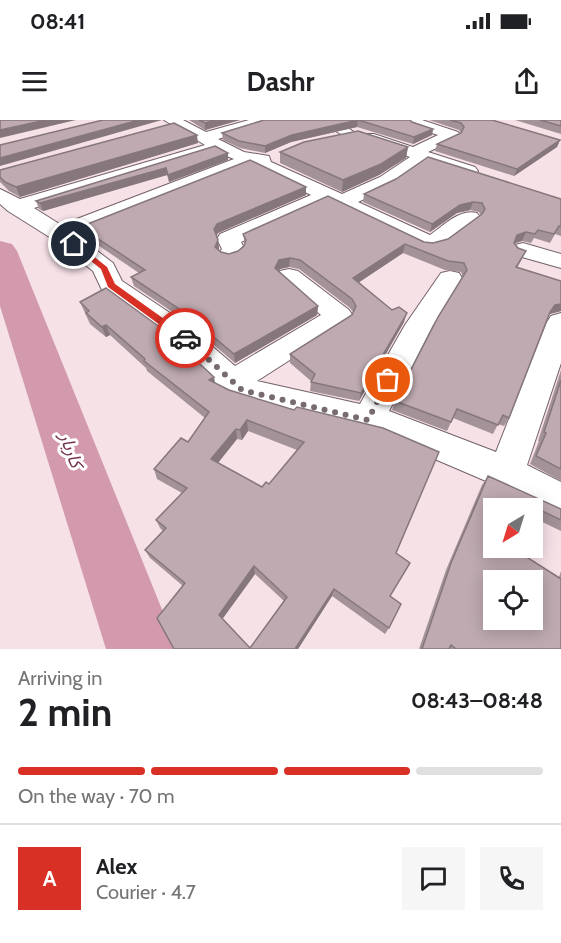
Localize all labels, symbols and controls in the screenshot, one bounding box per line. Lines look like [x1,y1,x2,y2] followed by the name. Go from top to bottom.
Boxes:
[30,8,85,35] text: 08:41
[18,65,51,98] icon: menu
[247,65,314,98] text: Dashr
[510,65,543,98] icon: share
[48,218,99,269] pin
[57,227,90,260] icon: home
[155,308,215,368] courier
[169,322,202,355] icon: car
[362,354,413,405] pin
[371,363,404,396] icon: bag
[54,428,89,474] water label: کاربار
[483,498,543,558] north arrow
[483,498,543,630] map controls
[483,570,543,630] button: locate
[18,666,102,690] text: Arriving in
[411,687,543,714] text: 08:43–08:48
[18,688,112,736] text: 2 min
[18,784,175,808] text: On the way · 70 m
[402,847,465,910] button: chat
[480,847,543,910] button: phone
[96,853,137,880] text: Alex
[43,865,56,892] text: A
[96,880,196,904] text: Courier · 4.7

